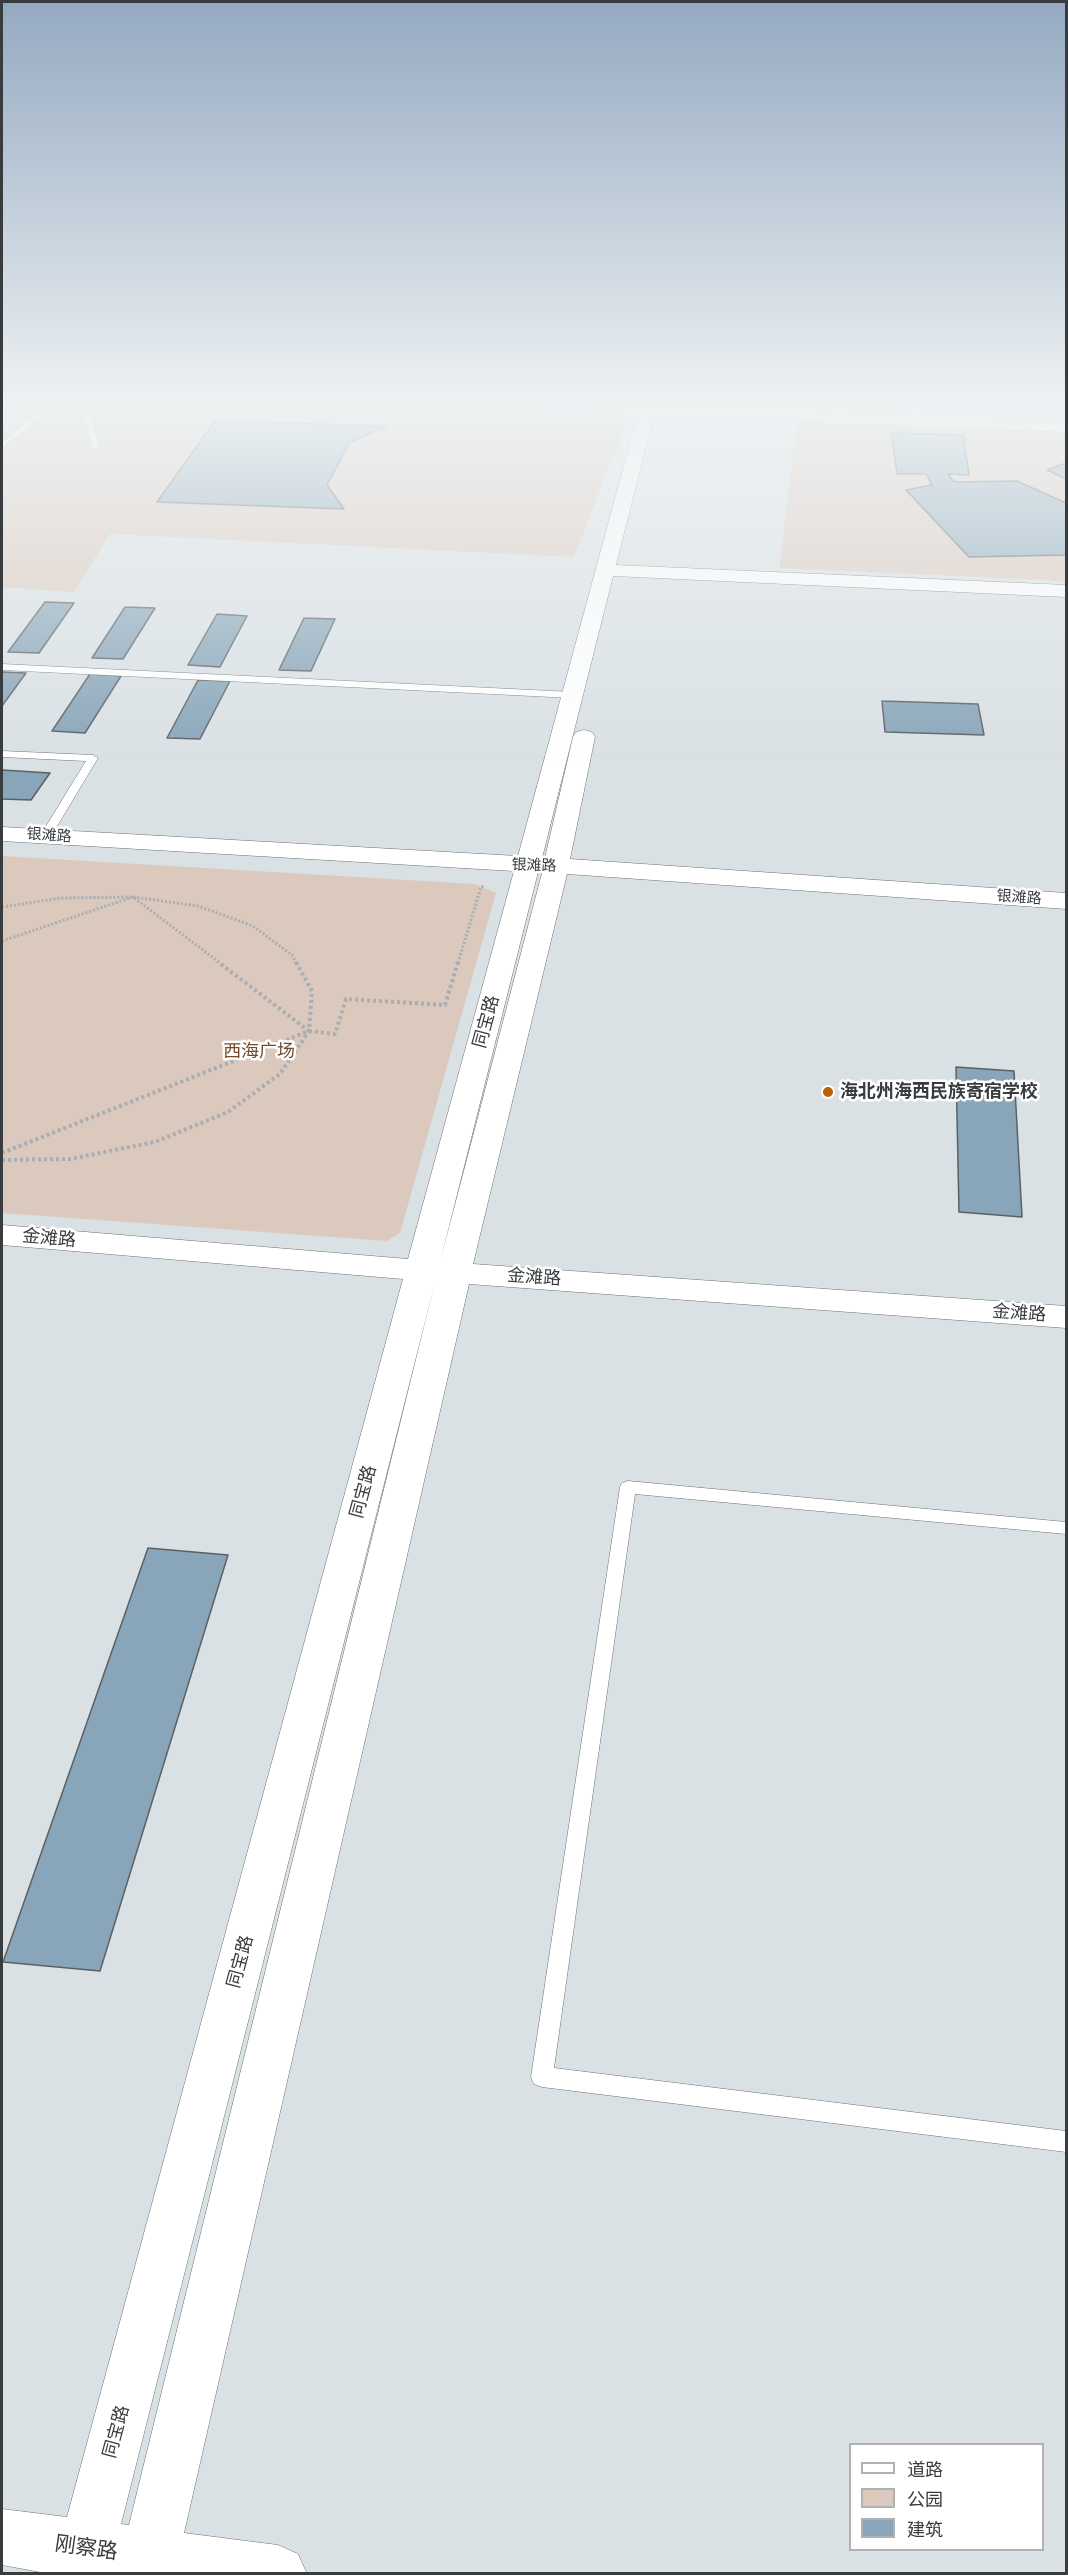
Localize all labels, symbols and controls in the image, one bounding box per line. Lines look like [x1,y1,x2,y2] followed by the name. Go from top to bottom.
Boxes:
[26,825,72,847] street label: 银滩路
[511,856,557,876] street label: 银滩路
[996,887,1042,909] street label: 银滩路
[470,993,504,1051] street label: 同宝路
[223,1041,295,1063] park label: 西海广场
[840,1081,1038,1103] place label: 海北州海西民族寄宿学校
[821,1085,835,1099] marker: 海北州海西民族寄宿学校
[21,1226,77,1252] street label: 金滩路
[506,1265,562,1291] street label: 金滩路
[991,1301,1047,1327] street label: 金滩路
[347,1463,381,1521] street label: 同宝路
[224,1933,258,1991] street label: 同宝路
[100,2403,134,2461] street label: 同宝路
[849,2443,1044,2551] legend
[907,2459,943,2481] text: 道路
[907,2489,943,2511] text: 公园
[907,2519,943,2541] text: 建筑
[53,2532,119,2566] street label: 刚察路

